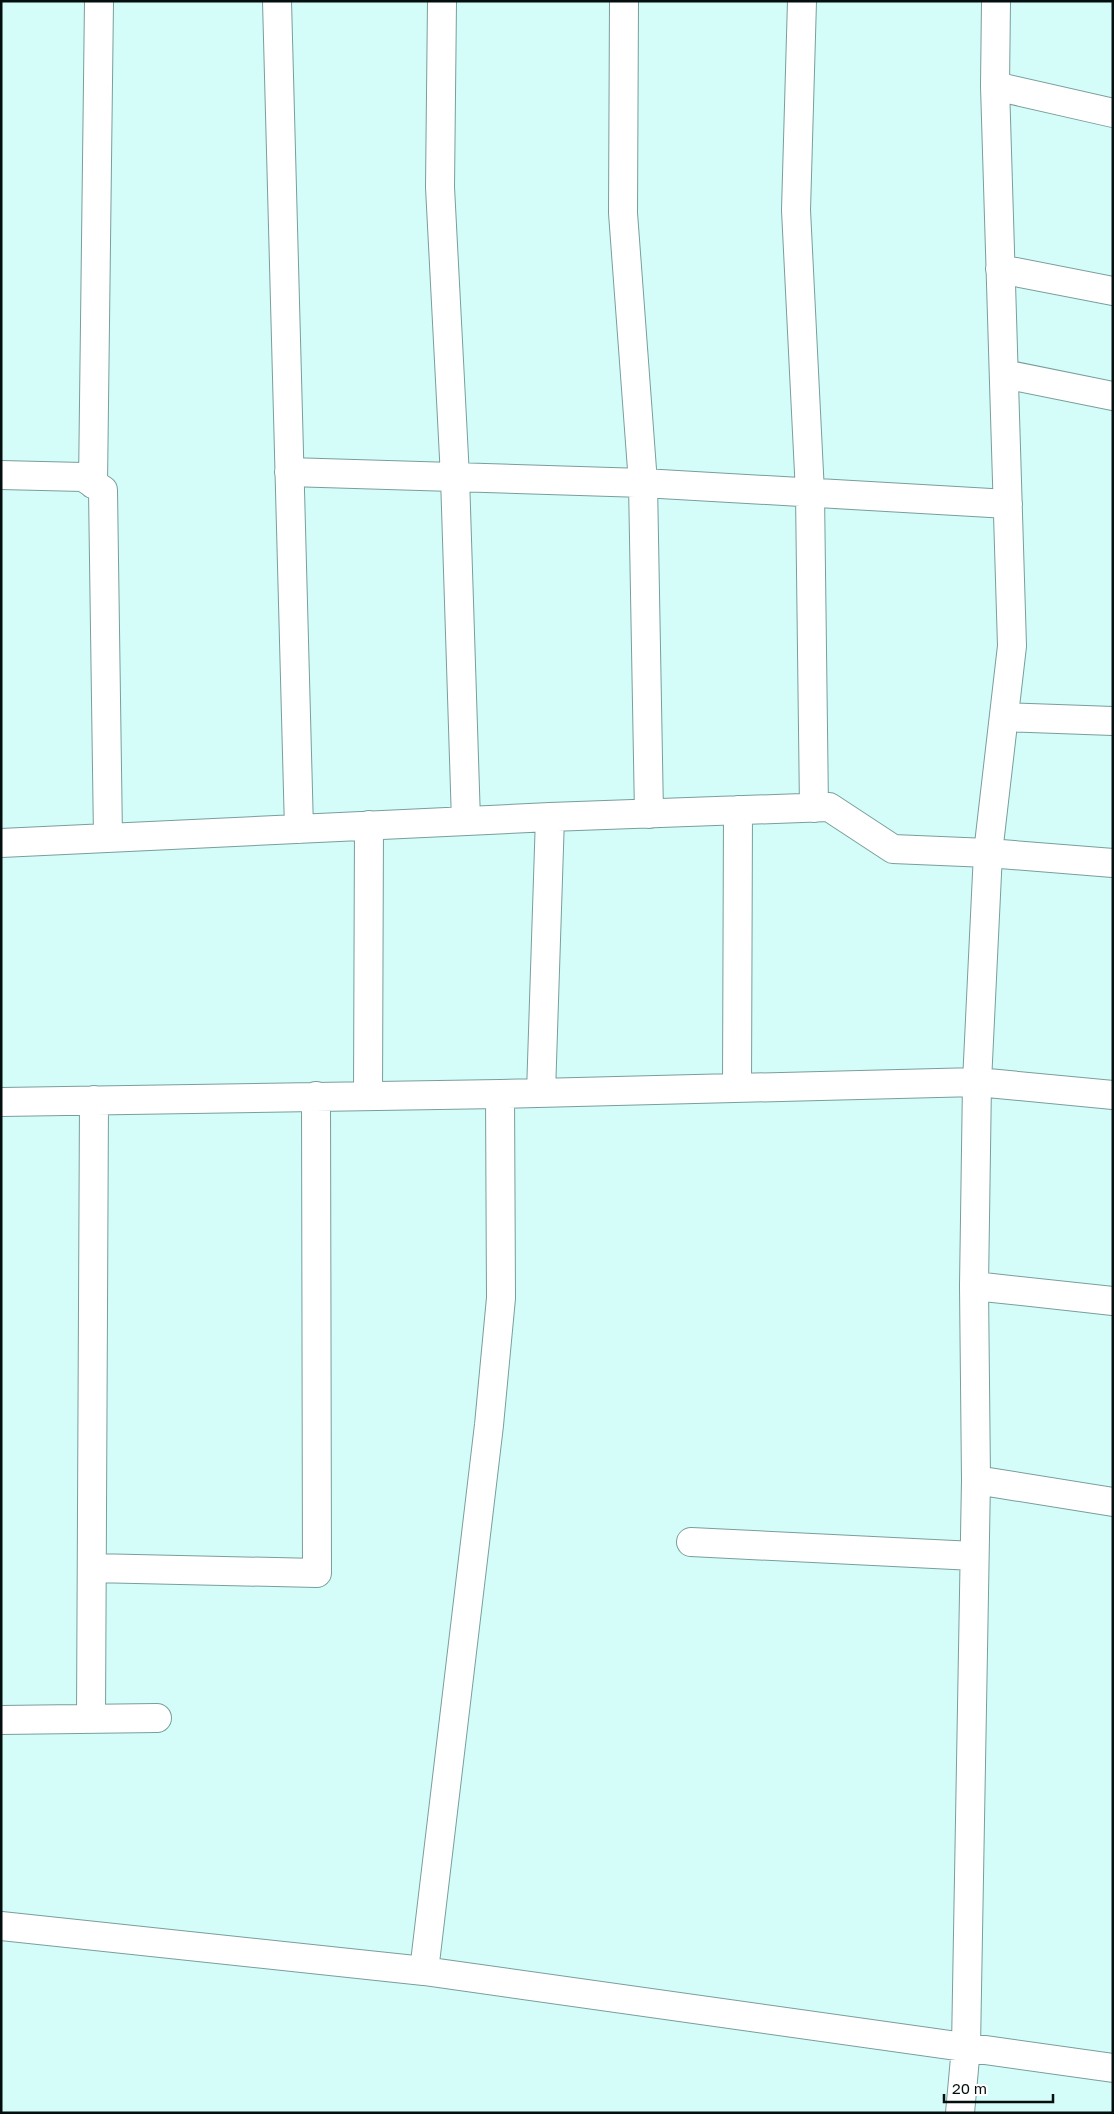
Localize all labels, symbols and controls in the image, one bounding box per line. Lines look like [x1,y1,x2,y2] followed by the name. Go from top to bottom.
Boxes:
[944,2072,1053,2104] scale bar
[952,2079,987,2097] text: 20 m

